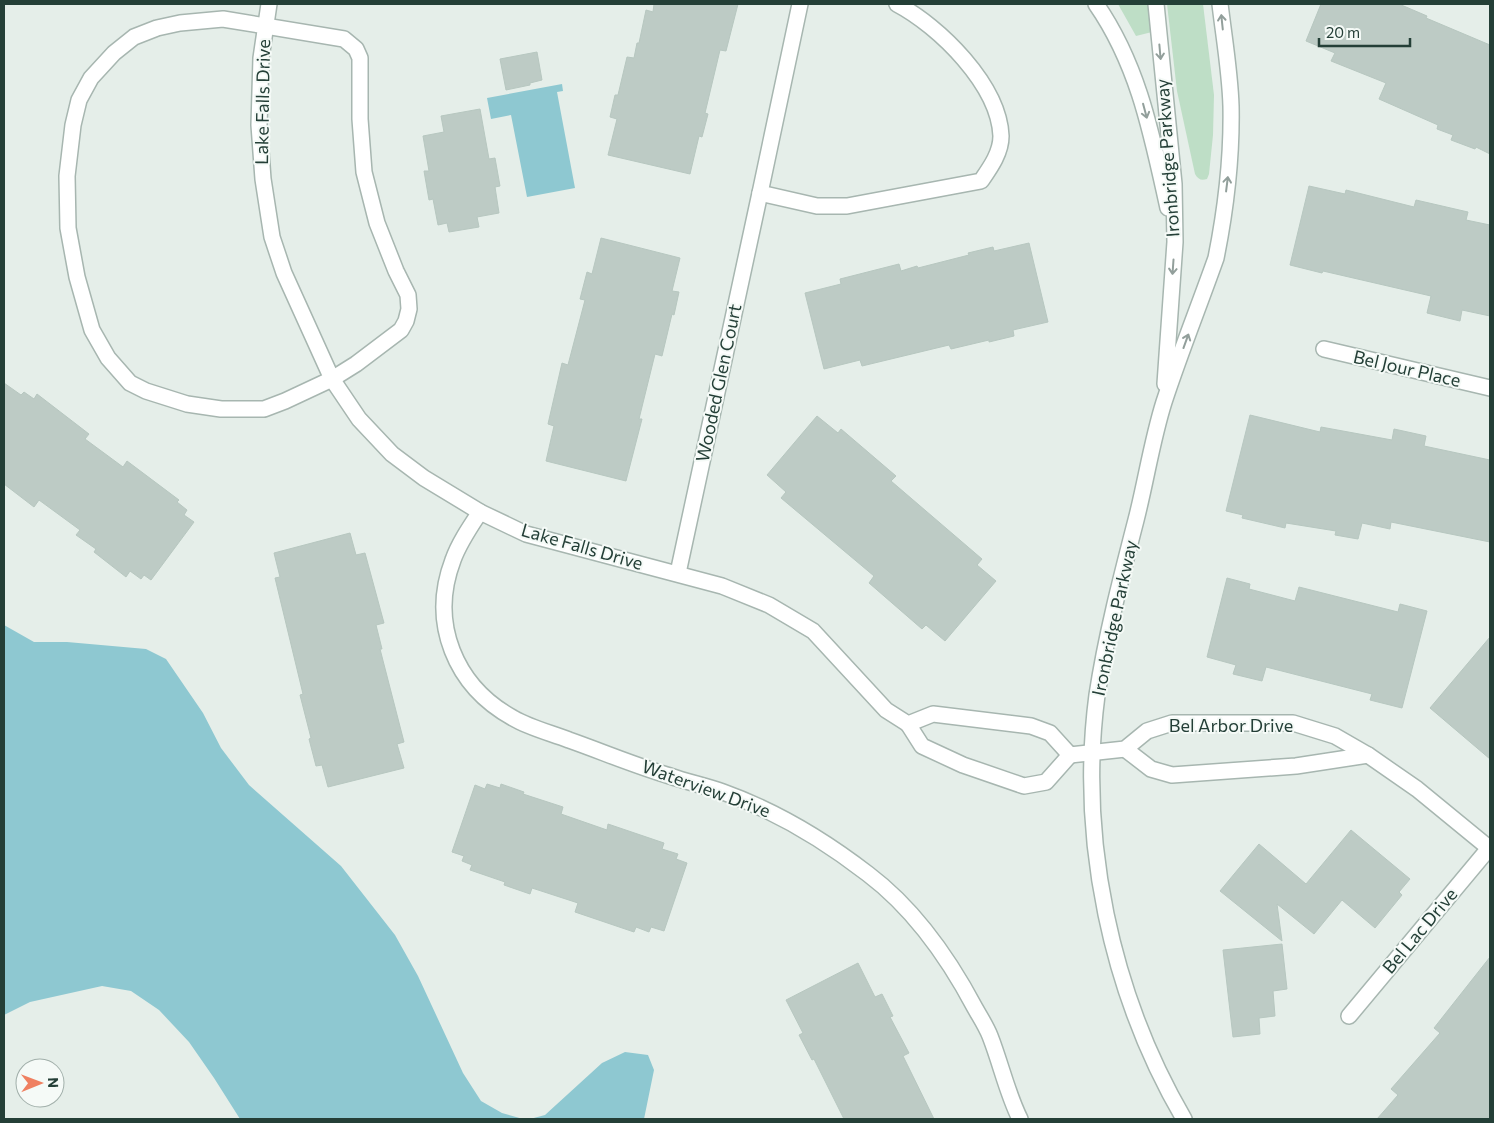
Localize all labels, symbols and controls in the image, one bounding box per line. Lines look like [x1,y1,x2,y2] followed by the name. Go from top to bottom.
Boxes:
[1217,15,1227,31] one-way arrow
[1319,15,1410,47] scale bar
[1326,23,1360,41] text: 20 m
[250,39,274,165] street label: Lake Falls Drive
[1156,44,1165,60] one-way arrow
[1150,78,1184,238] street label: Ironbridge Parkway
[1141,103,1151,119] one-way arrow
[1222,177,1232,193] one-way arrow
[1169,258,1178,274] one-way arrow
[691,302,746,464] street label: Wooded Glen Court
[1182,333,1191,349] one-way arrow
[1351,345,1463,391] street label: Bel Jour Place
[519,518,646,574] street label: Lake Falls Drive
[1087,538,1141,698] street label: Ironbridge Parkway
[1169,714,1293,736] street label: Bel Arbor Drive
[639,755,774,822] street label: Waterview Drive
[1377,883,1461,978] street label: Bel Lac Drive
[15,1058,65,1108] north arrow
[45,1077,62,1088] text: N

